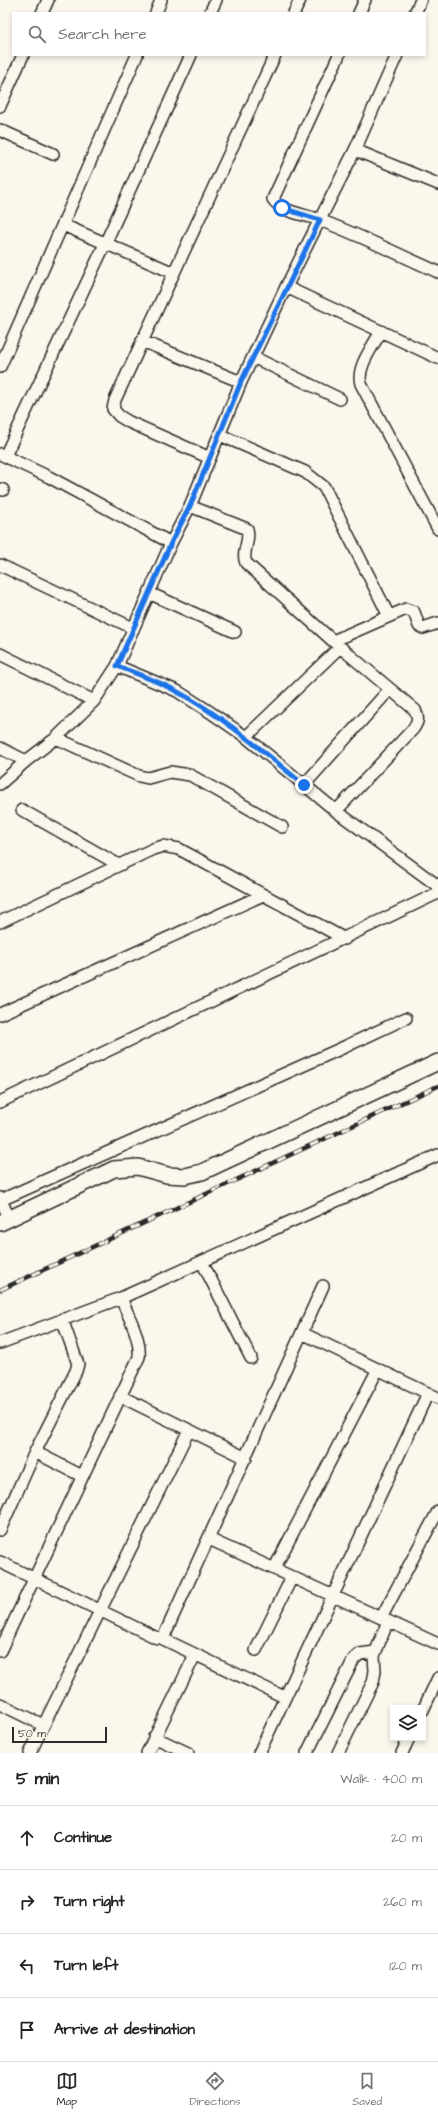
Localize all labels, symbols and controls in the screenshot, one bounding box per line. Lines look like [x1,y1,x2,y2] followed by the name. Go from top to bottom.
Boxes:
[12,12,426,56] search box
[26,23,48,45] icon: search
[58,24,147,45] text: Search here
[273,199,291,217] route start
[295,776,313,794] route end
[390,1705,426,1741] map controls
[390,1705,426,1741] button: layers
[12,1725,107,1744] scale bar
[18,1726,46,1741] text: 50 m
[16,1767,59,1791] text: 5 min
[340,1770,422,1788] text: Walk · 400 m
[16,1827,38,1849] icon: ahead
[54,1827,112,1848] text: Continue
[391,1829,422,1847] text: 20 m
[16,1891,38,1913] icon: right
[54,1891,125,1912] text: Turn right
[383,1893,422,1911] text: 260 m
[16,1955,38,1977] icon: left
[54,1955,118,1976] text: Turn left
[389,1957,422,1975] text: 120 m
[16,2019,38,2041] icon: arrive
[54,2019,195,2040] text: Arrive at destination
[56,2070,78,2109] tab: Map
[189,2070,241,2109] tab: Directions
[352,2070,382,2109] tab: Saved

